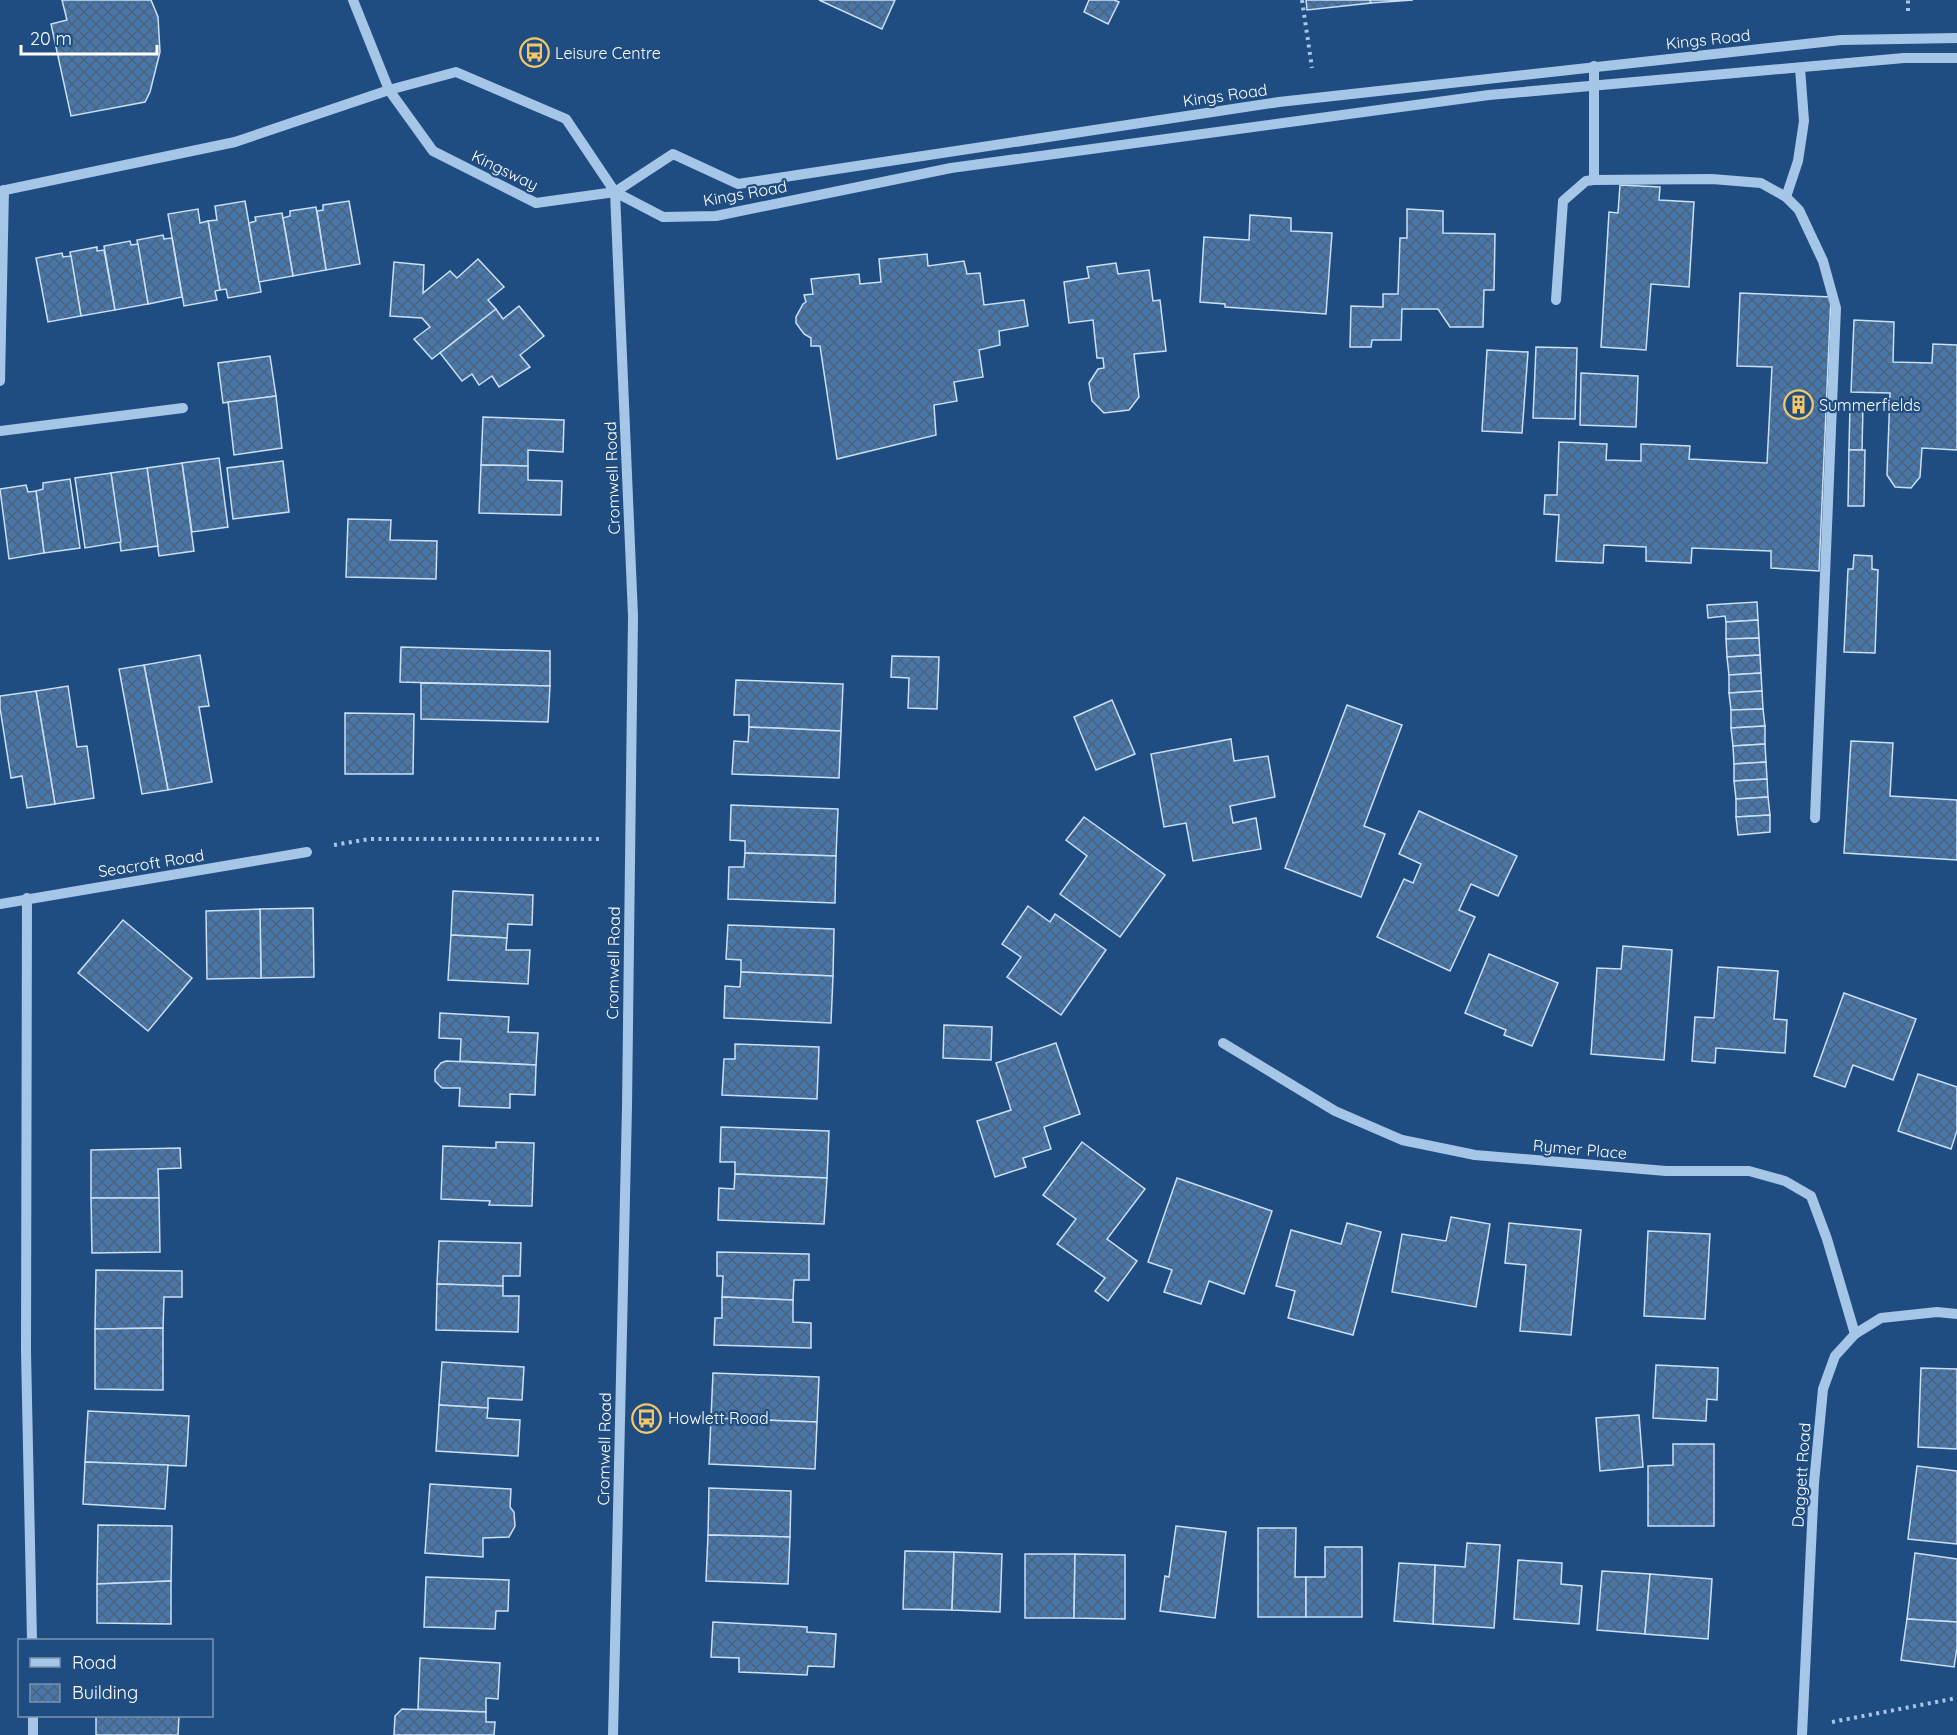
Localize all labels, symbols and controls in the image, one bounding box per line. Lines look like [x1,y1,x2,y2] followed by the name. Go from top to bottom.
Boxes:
[21,18,158,56] scale bar
[1665,25,1751,53] street label: Kings Road
[30,27,72,50] text: 20 m
[518,37,550,69] bus stop icon: Leisure Centre
[555,43,661,63] place label: Leisure Centre
[1182,79,1268,111] street label: Kings Road
[468,145,542,195] street label: Kingsway
[701,176,789,210] street label: Kings Road
[1782,389,1814,421] building icon: Summerfields
[1819,395,1920,415] place label: Summerfields
[600,421,624,535] street label: Cromwell Road
[97,845,205,881] street label: Seacroft Road
[602,906,624,1020] street label: Cromwell Road
[1532,1135,1628,1163] street label: Rymer Place
[593,1392,615,1506] street label: Cromwell Road
[631,1402,663,1434] bus stop icon: Howlett Road
[668,1408,769,1428] place label: Howlett Road
[1787,1422,1815,1528] street label: Daggett Road
[18,1639,213,1717] legend
[72,1651,117,1674] text: Road
[72,1681,138,1704] text: Building

